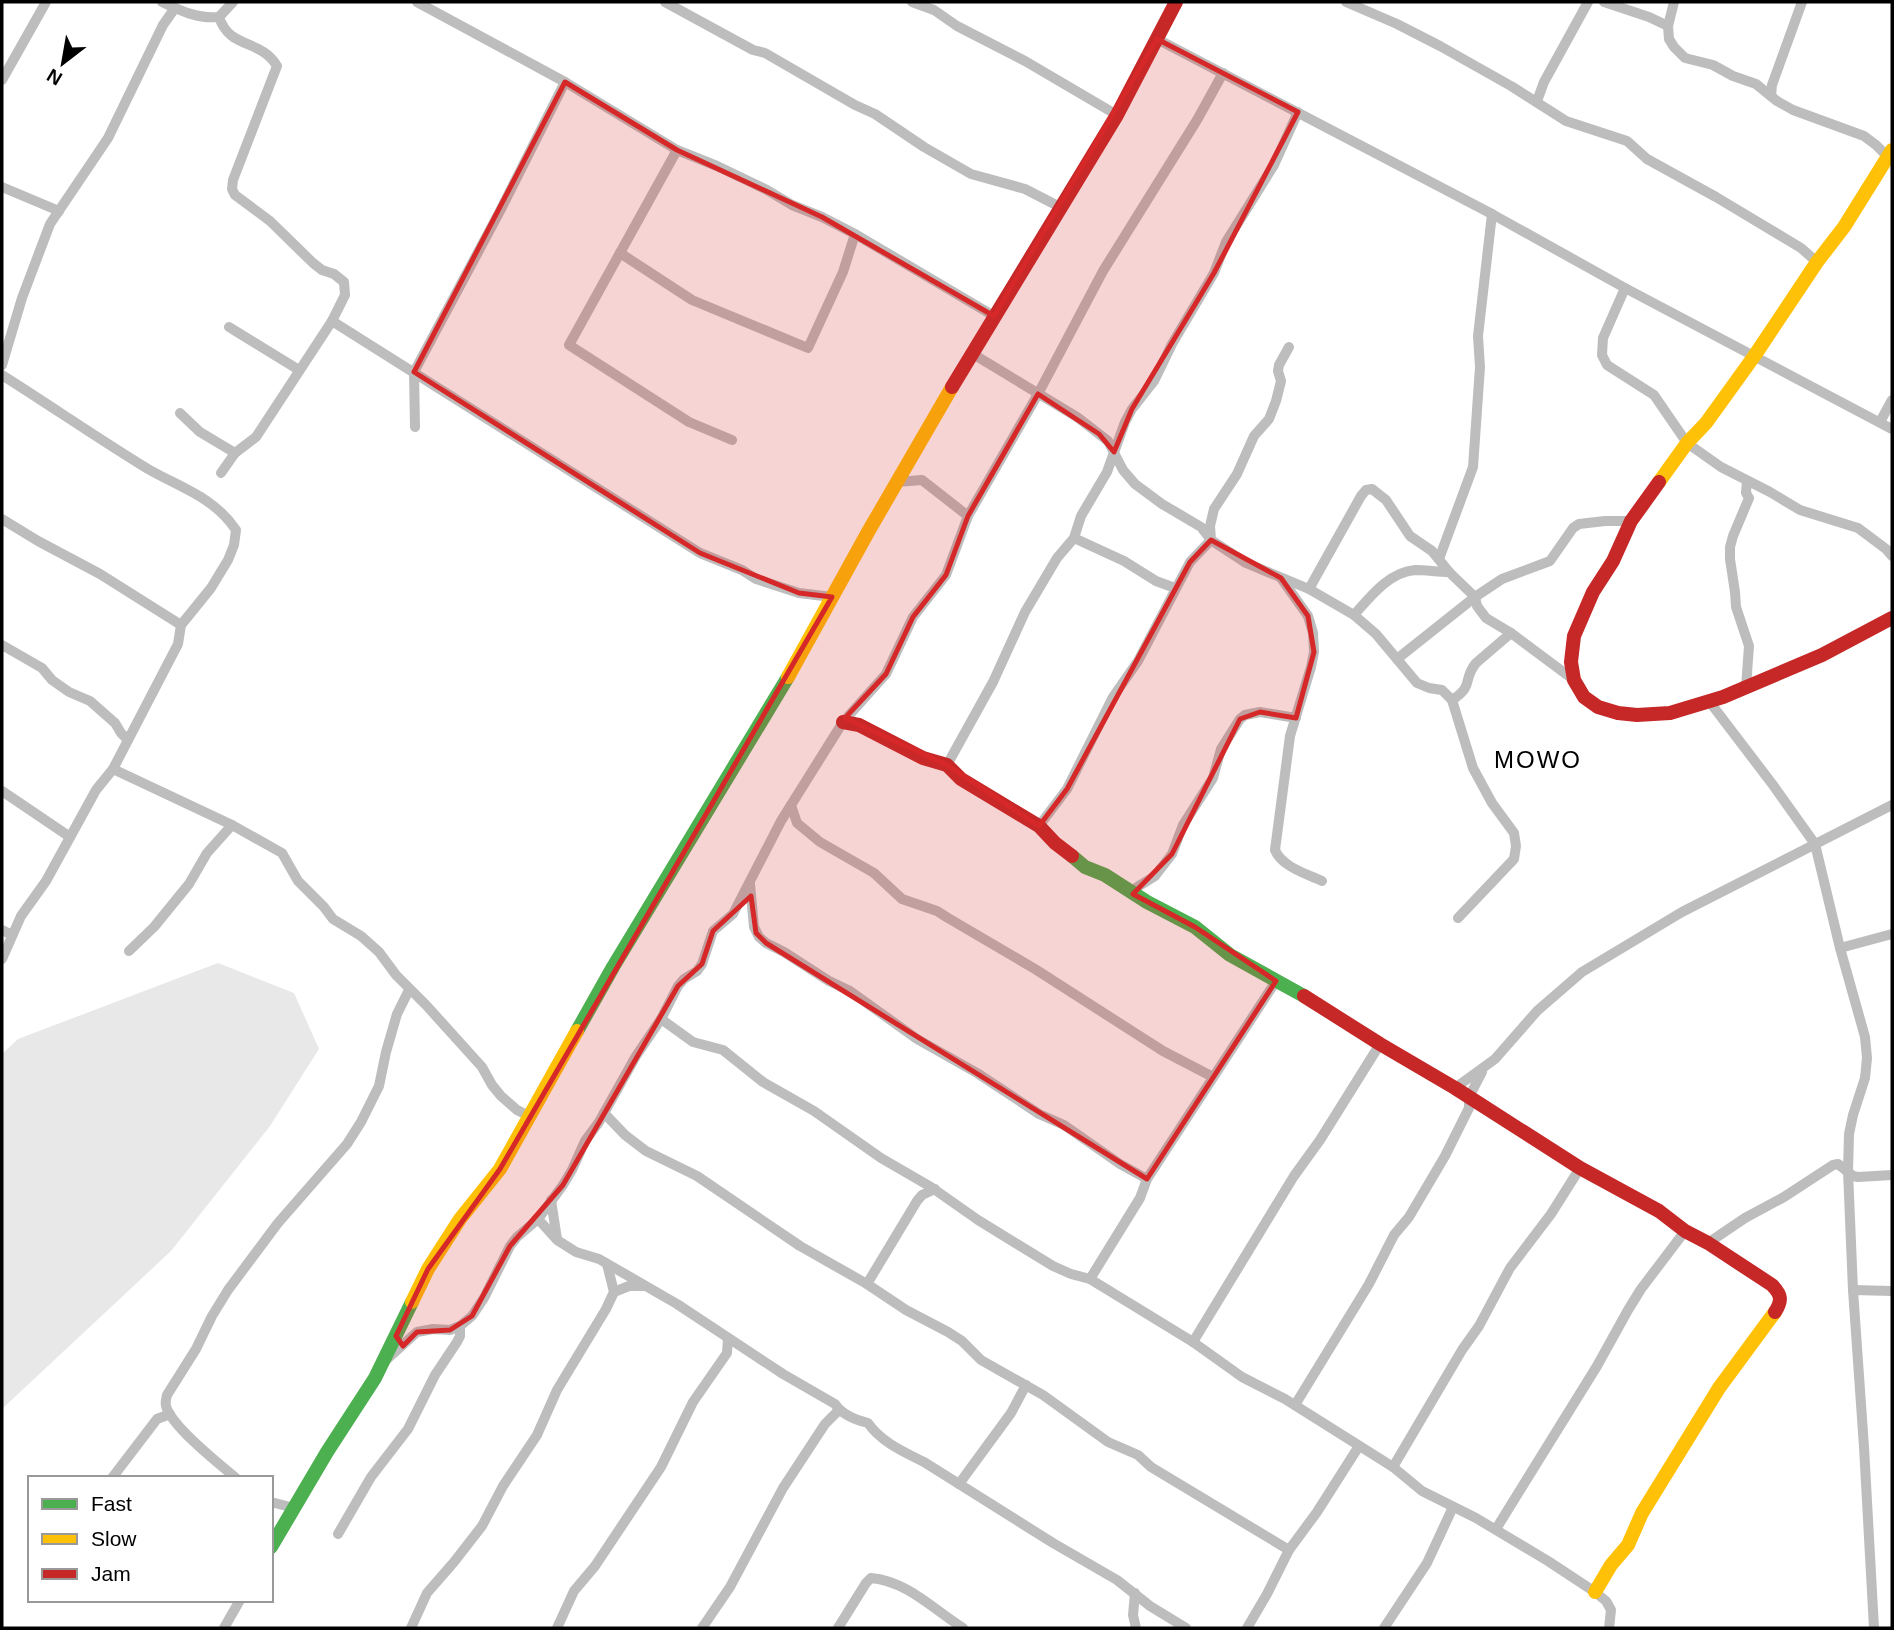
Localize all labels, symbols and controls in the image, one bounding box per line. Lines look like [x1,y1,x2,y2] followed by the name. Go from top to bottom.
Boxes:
[28,28,98,98] north arrow
[43,65,66,90] text: N
[1494,746,1582,773] district label: MOWO
[28,1476,273,1602] legend
[91,1492,132,1515] text: Fast
[91,1527,137,1550] text: Slow
[91,1562,131,1585] text: Jam

